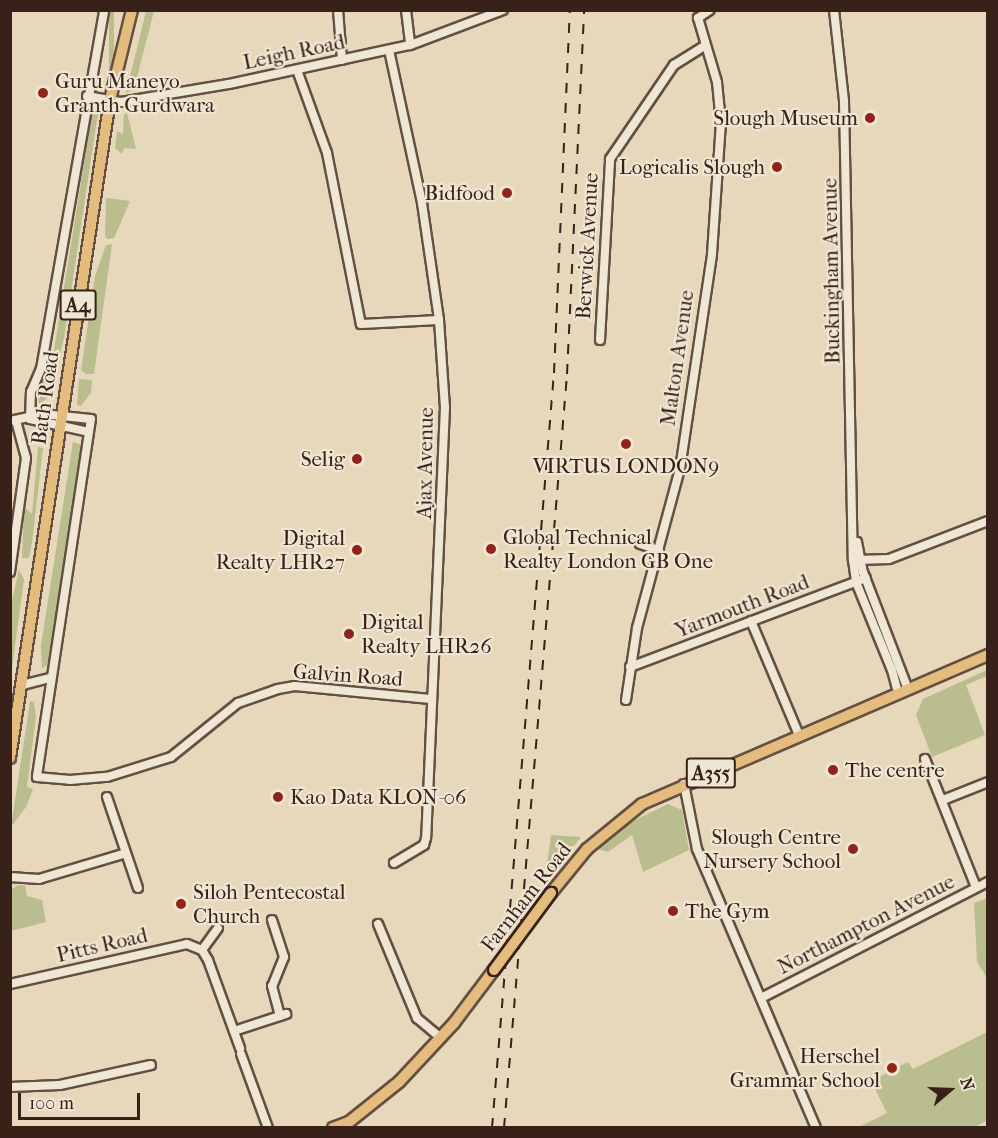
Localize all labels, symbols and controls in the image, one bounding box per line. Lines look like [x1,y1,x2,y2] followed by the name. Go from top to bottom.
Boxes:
[241,29,347,75] street label: Leigh Road
[55,68,215,118] place label: Guru Maneyo Granth Gurdwara
[36,86,50,100] marker: Guru Maneyo Granth Gurdwara
[713,105,858,131] place label: Slough Museum
[863,111,877,125] marker: Slough Museum
[619,154,765,180] place label: Logicalis Slough
[770,160,784,174] marker: Logicalis Slough
[571,172,603,320] street label: Berwick Avenue
[817,178,845,364] street label: Buckingham Avenue
[425,180,495,206] place label: Bidfood
[500,186,514,200] marker: Bidfood
[58,288,98,322] road number: A4
[655,288,699,428] street label: Malton Avenue
[26,350,64,446] street label: Bath Road
[411,407,439,519] street label: Ajax Avenue
[619,437,633,451] marker: VIRTUS LONDON9
[301,446,345,472] place label: Selig
[350,452,364,466] marker: Selig
[533,453,719,479] place label: VIRTUS LONDON9
[503,524,713,574] place label: Global Technical Realty London GB One
[216,525,345,575] place label: Digital Realty LHR27
[484,542,498,556] marker: Global Technical Realty London GB One
[350,543,364,557] marker: Digital Realty LHR27
[671,569,813,643] street label: Yarmouth Road
[361,609,492,659] place label: Digital Realty LHR26
[342,627,356,641] marker: Digital Realty LHR26
[292,659,404,691] street label: Galvin Road
[686,756,736,790] road number: A355
[845,757,945,783] place label: The centre
[826,763,840,777] marker: The centre
[290,784,466,810] place label: Kao Data KLON-06
[271,790,285,804] marker: Kao Data KLON-06
[703,824,841,874] place label: Slough Centre Nursery School
[475,837,577,957] street label: Farnham Road
[846,842,860,856] marker: Slough Centre Nursery School
[773,868,959,980] street label: Northampton Avenue
[193,879,346,929] place label: Siloh Pentecostal Church
[174,897,188,911] marker: Siloh Pentecostal Church
[685,898,769,924] place label: The Gym
[666,904,680,918] marker: The Gym
[54,922,150,968] street label: Pitts Road
[730,1043,880,1093] place label: Herschel Grammar School
[920,1060,980,1120] north arrow
[885,1061,899,1075] marker: Herschel Grammar School
[957,1075,978,1093] text: N
[21,1081,142,1119] scale bar
[29,1093,74,1114] text: 100 m

